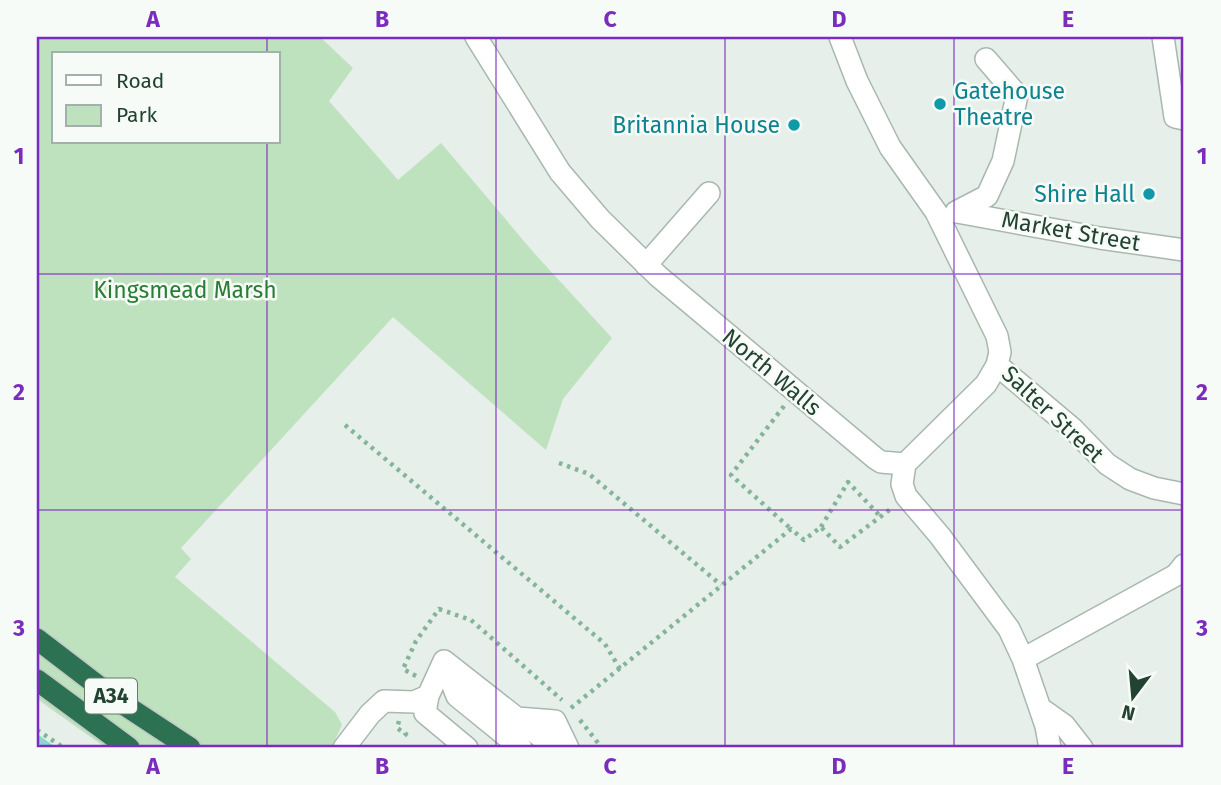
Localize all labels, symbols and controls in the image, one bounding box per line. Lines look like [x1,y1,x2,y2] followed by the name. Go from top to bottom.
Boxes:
[145,5,160,33] text: A
[375,5,389,33] text: B
[603,5,617,33] text: C
[832,5,847,33] text: D
[1062,5,1074,33] text: E
[52,52,280,144] legend
[116,68,164,94] text: Road
[954,77,1065,131] place label: Gatehouse Theatre
[932,96,948,112] marker: Gatehouse Theatre
[116,102,158,128] text: Park
[612,111,780,139] place label: Britannia House
[786,117,802,133] marker: Britannia House
[14,142,24,170] text: 1
[1197,142,1207,170] text: 1
[1034,180,1135,208] place label: Shire Hall
[1141,186,1157,202] marker: Shire Hall
[1000,205,1143,257] street label: Market Street
[93,276,277,304] park label: Kingsmead Marsh
[717,322,827,422] street label: North Walls
[996,360,1110,469] street label: Salter Street
[13,378,25,406] text: 2
[1196,378,1208,406] text: 2
[12,614,25,642] text: 3
[1195,614,1208,642] text: 3
[1098,662,1168,732] north arrow
[85,678,137,714] road number: A34
[1119,700,1138,726] text: N
[145,752,160,780] text: A
[375,752,389,780] text: B
[603,752,617,780] text: C
[832,752,847,780] text: D
[1062,752,1074,780] text: E

